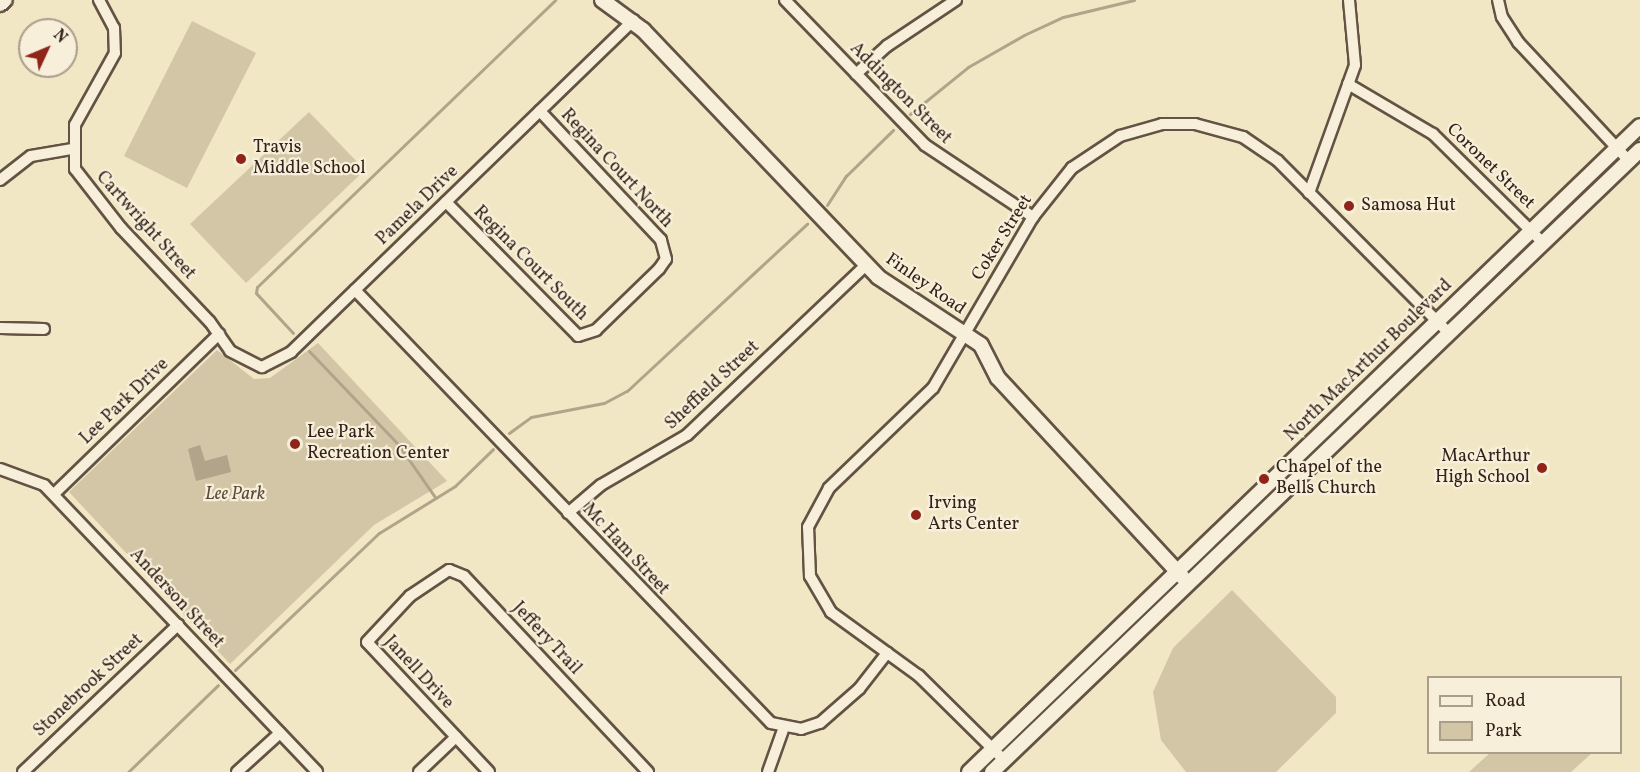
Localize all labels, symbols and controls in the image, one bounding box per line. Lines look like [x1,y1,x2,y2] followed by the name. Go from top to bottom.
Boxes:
[18,18,78,78] north arrow
[48,25,71,49] text: N
[845,39,955,149] street label: Addington Street
[555,105,677,233] street label: Regina Court North
[1441,119,1539,215] street label: Coronet Street
[253,138,366,180] place label: Travis Middle School
[234,152,248,166] marker: Travis Middle School
[372,161,464,251] street label: Pamela Drive
[91,167,199,285] street label: Cartwright Street
[968,191,1038,285] street label: Coker Street
[1361,195,1456,217] place label: Samosa Hut
[1342,199,1356,213] marker: Samosa Hut
[468,202,592,326] street label: Regina Court South
[881,249,969,321] street label: Finley Road
[1281,275,1457,447] street label: North MacArthur Boulevard
[661,337,765,435] street label: Sheffield Street
[76,354,174,450] street label: Lee Park Drive
[307,423,449,466] place label: Lee Park Recreation Center
[288,437,302,451] marker: Lee Park Recreation Center
[1435,447,1530,490] place label: MacArthur High School
[1276,458,1380,500] place label: Chapel of the Bells Church
[1535,461,1549,475] marker: MacArthur High School
[1257,472,1271,486] marker: Chapel of the Bells Church
[205,484,265,506] park label: Lee Park
[928,494,1019,536] place label: Irving Arts Center
[577,500,673,600] street label: Mc Ham Street
[909,508,923,522] marker: Irving Arts Center
[124,545,228,653] street label: Anderson Street
[506,598,586,680] street label: Jeffery Trail
[30,630,148,742] street label: Stonebrook Street
[379,632,457,714] street label: Janell Drive
[1427,676,1622,754] legend
[1485,689,1526,714] text: Road
[1485,719,1522,744] text: Park

